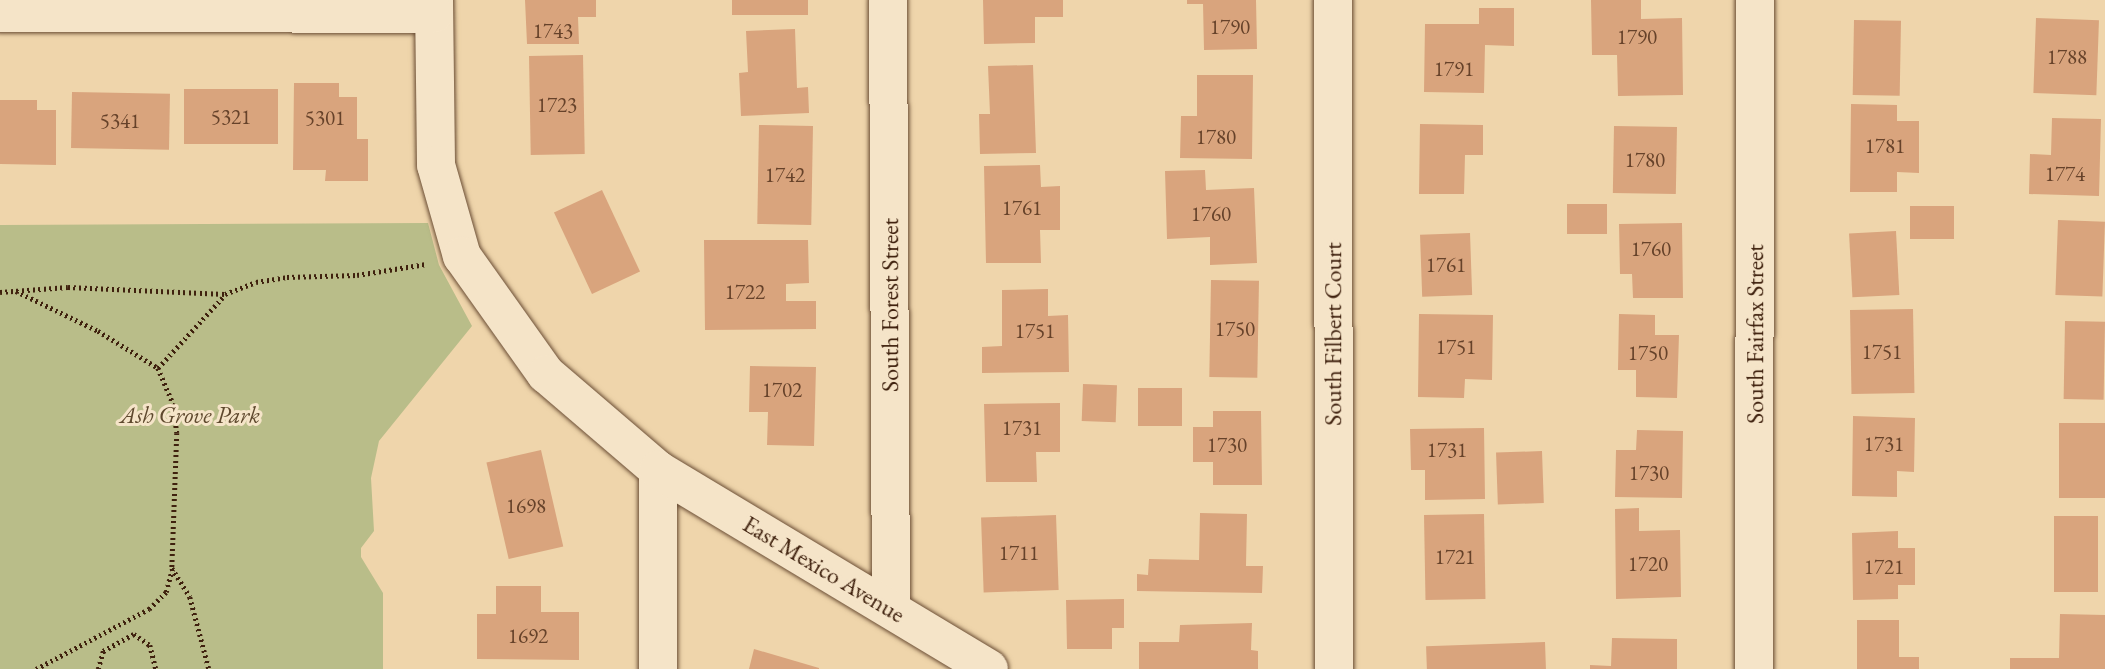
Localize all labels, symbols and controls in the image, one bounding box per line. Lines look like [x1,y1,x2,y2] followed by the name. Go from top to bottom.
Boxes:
[1210,14,1250,40] house number: 1790
[533,18,573,44] house number: 1743
[1617,24,1657,50] house number: 1790
[2047,44,2087,70] house number: 1788
[1434,56,1474,82] house number: 1791
[537,92,577,118] house number: 1723
[211,104,251,130] house number: 5321
[305,105,345,131] house number: 5301
[100,108,140,134] house number: 5341
[1196,124,1236,150] house number: 1780
[1865,133,1905,159] house number: 1781
[1625,147,1665,173] house number: 1780
[2045,161,2085,187] house number: 1774
[765,162,805,188] house number: 1742
[1002,195,1042,221] house number: 1761
[1191,201,1231,227] house number: 1760
[876,218,904,392] street label: South Forest Street
[1631,236,1671,262] house number: 1760
[1319,242,1347,426] street label: South Filbert Court
[1741,244,1769,424] street label: South Fairfax Street
[1426,252,1466,278] house number: 1761
[725,279,765,305] house number: 1722
[1215,316,1255,342] house number: 1750
[1015,318,1055,344] house number: 1751
[1436,334,1476,360] house number: 1751
[1862,339,1902,365] house number: 1751
[1628,340,1668,366] house number: 1750
[762,377,802,403] house number: 1702
[120,401,260,429] park label: Ash Grove Park
[1002,415,1042,441] house number: 1731
[1864,431,1904,457] house number: 1731
[1207,432,1247,458] house number: 1730
[1427,437,1467,463] house number: 1731
[1629,460,1669,486] house number: 1730
[506,493,546,519] house number: 1698
[738,509,910,629] street label: East Mexico Avenue
[999,540,1039,566] house number: 1711
[1435,544,1475,570] house number: 1721
[1628,551,1668,577] house number: 1720
[1864,554,1904,580] house number: 1721
[508,623,548,649] house number: 1692

